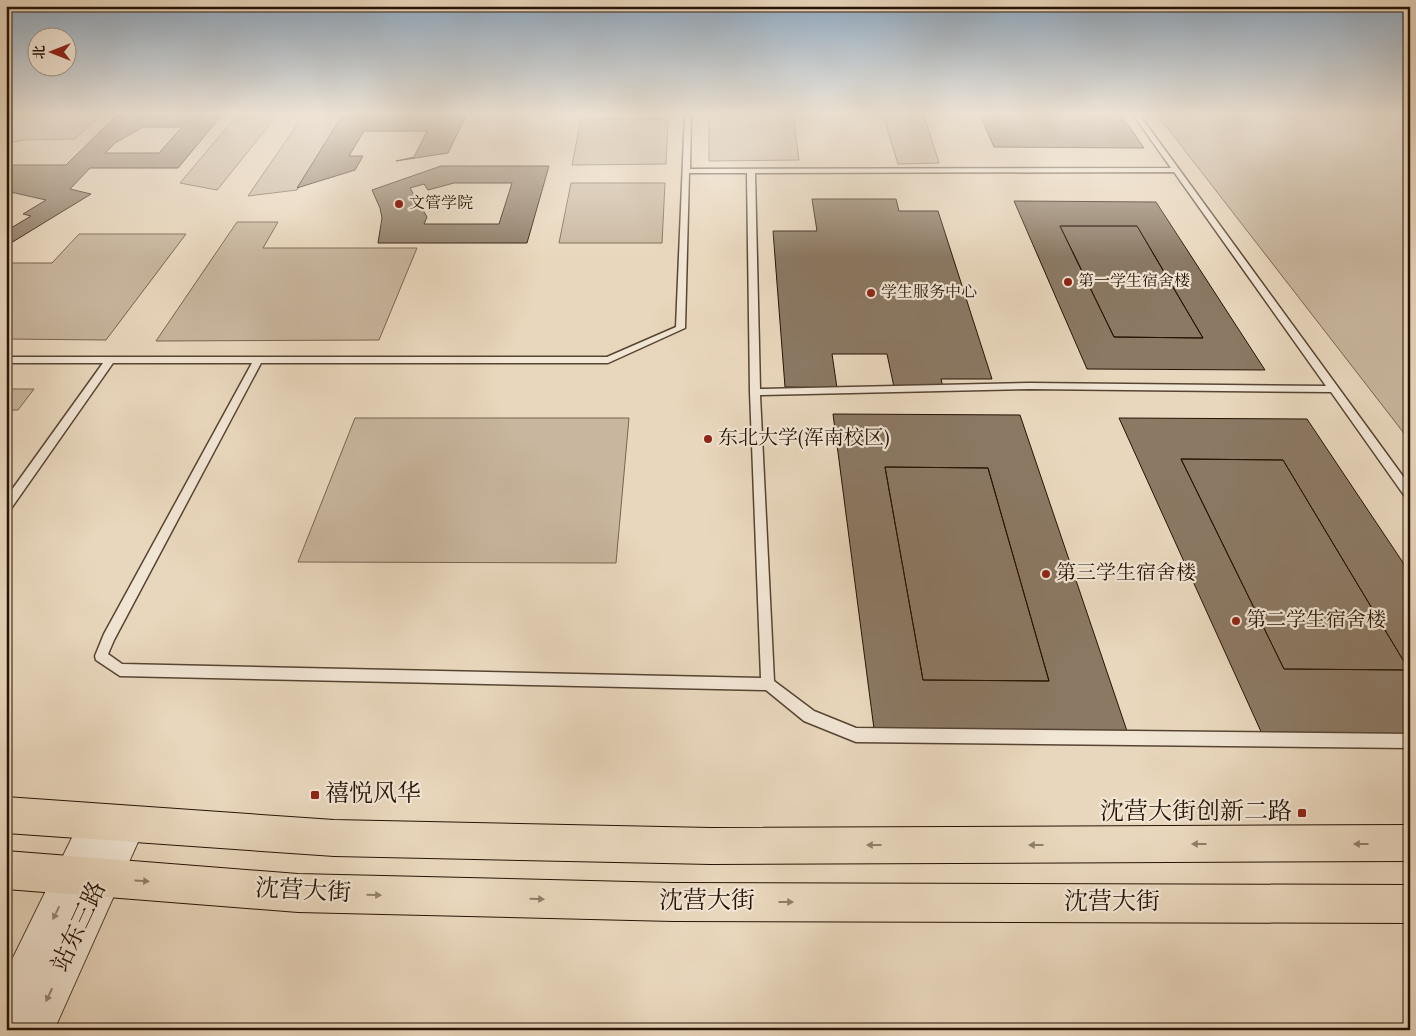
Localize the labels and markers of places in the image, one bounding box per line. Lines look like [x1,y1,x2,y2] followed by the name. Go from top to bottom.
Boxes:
[409,193,473,215] place label: 文管学院
[393,198,405,210] marker: 文管学院
[1078,271,1190,293] place label: 第一学生宿舍楼
[1062,276,1074,288] marker: 第一学生宿舍楼
[881,282,977,304] place label: 学生服务中心
[865,287,877,299] marker: 学生服务中心
[718,425,890,453] place label: 东北大学(浑南校区)
[702,433,714,445] marker: 东北大学(浑南校区)
[1056,560,1196,588] place label: 第三学生宿舍楼
[1040,568,1052,580] marker: 第三学生宿舍楼
[1246,607,1386,635] place label: 第二学生宿舍楼
[1230,615,1242,627] marker: 第二学生宿舍楼
[325,778,421,812] place label: 禧悦风华
[309,789,321,801] marker: 禧悦风华
[1100,796,1292,830] place label: 沈营大街创新二路
[1296,807,1308,819] marker: 沈营大街创新二路

